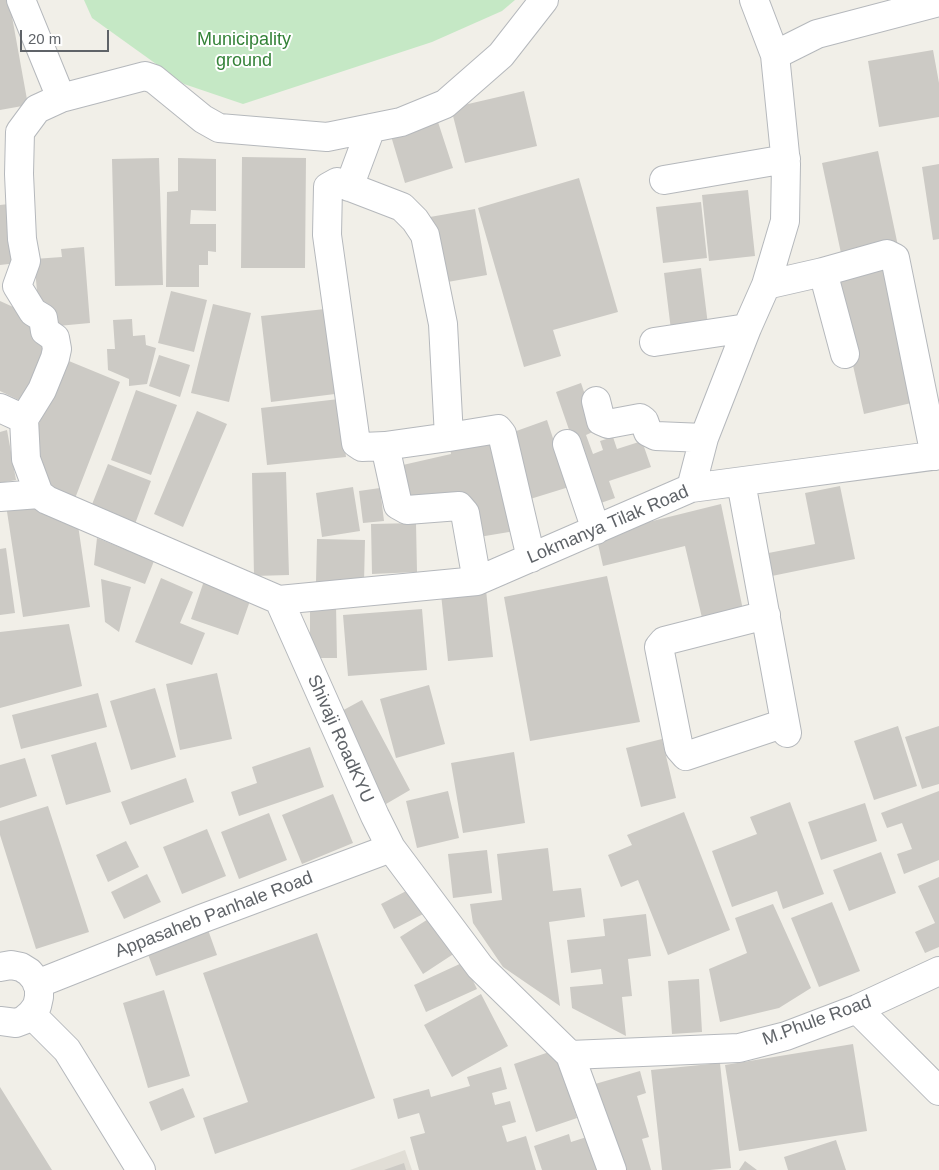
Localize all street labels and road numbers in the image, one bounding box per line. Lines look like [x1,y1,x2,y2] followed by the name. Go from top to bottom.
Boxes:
[524,481,692,569] street label: Lokmanya Tilak Road
[302,672,378,806] street label: Shivaji RoadKYU
[112,867,316,963] street label: Appasaheb Panhale Road
[760,991,874,1051] street label: M.Phule Road

